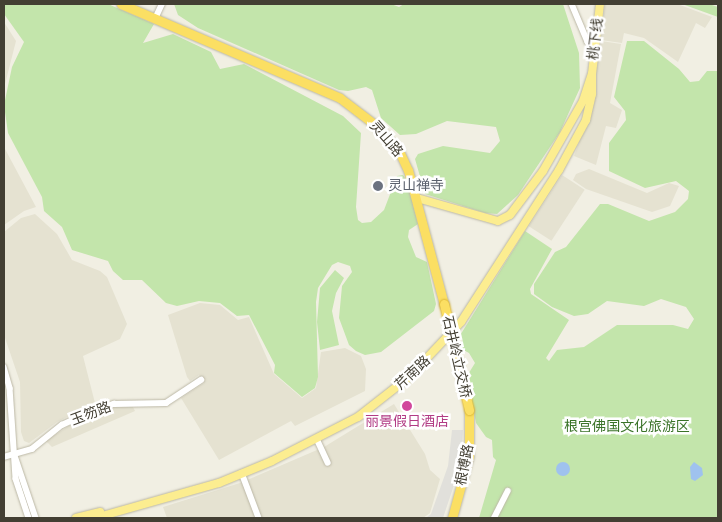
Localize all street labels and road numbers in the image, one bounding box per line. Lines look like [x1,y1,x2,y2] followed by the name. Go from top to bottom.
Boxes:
[585,17,607,61] street label: 桃下线
[366,118,406,160] street label: 灵山路
[438,314,474,400] street label: 石井岭立交桥
[392,353,434,393] street label: 芹南路
[68,399,114,429] street label: 玉笏路
[453,443,477,487] street label: 根博路

